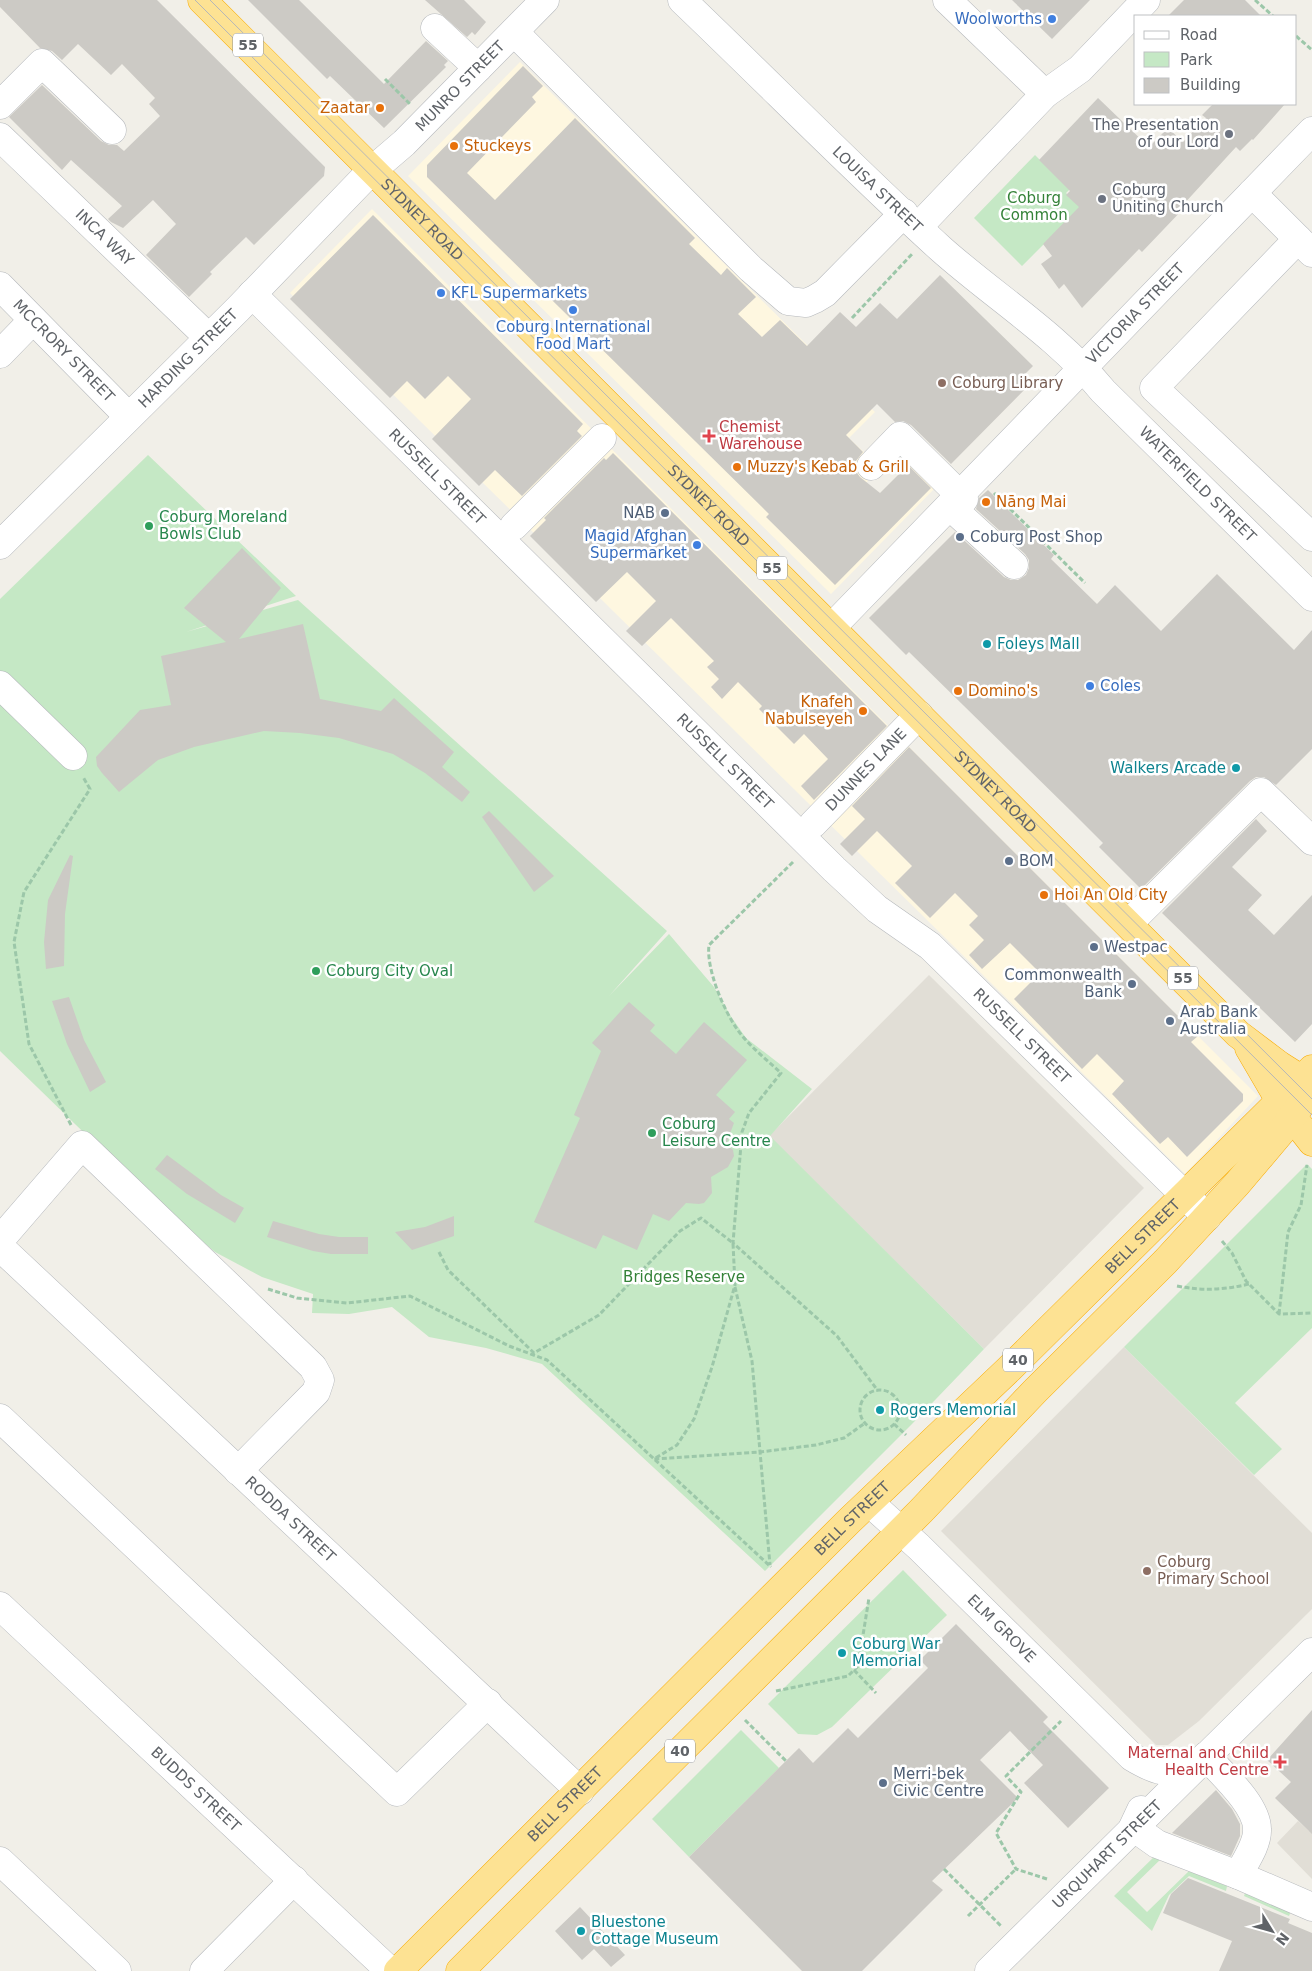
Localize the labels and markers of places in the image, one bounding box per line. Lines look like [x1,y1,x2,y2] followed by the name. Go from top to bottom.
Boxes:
[955,10,1042,28] place label: Woolworths
[1046,13,1058,25] marker: Woolworths
[320,99,371,117] place label: Zaatar
[374,102,386,114] marker: Zaatar
[1091,116,1219,151] place label: The Presentation of our Lord
[1223,128,1235,140] marker: The Presentation of our Lord
[464,137,531,155] place label: Stuckeys
[448,140,460,152] marker: Stuckeys
[1112,181,1224,216] place label: Coburg Uniting Church
[1096,193,1108,205] marker: Coburg Uniting Church
[451,284,588,302] place label: KFL Supermarkets
[435,287,447,299] marker: KFL Supermarkets
[567,304,579,316] marker: Coburg International Food Mart
[496,318,650,353] place label: Coburg International Food Mart
[952,374,1063,392] place label: Coburg Library
[936,377,948,389] marker: Coburg Library
[719,418,802,453] place label: Chemist Warehouse
[703,430,715,442] marker: Chemist Warehouse
[747,458,909,476] place label: Muzzy's Kebab & Grill
[731,461,743,473] marker: Muzzy's Kebab & Grill
[996,493,1067,511] place label: Nāng Mai
[980,496,992,508] marker: Nāng Mai
[623,504,655,522] place label: NAB
[659,507,671,519] marker: NAB
[159,508,287,543] place label: Coburg Moreland Bowls Club
[143,520,155,532] marker: Coburg Moreland Bowls Club
[584,527,687,562] place label: Magid Afghan Supermarket
[970,528,1103,546] place label: Coburg Post Shop
[954,531,966,543] marker: Coburg Post Shop
[691,539,703,551] marker: Magid Afghan Supermarket
[997,635,1080,653] place label: Foleys Mall
[981,638,993,650] marker: Foleys Mall
[1100,677,1141,695] place label: Coles
[1084,680,1096,692] marker: Coles
[968,682,1038,700] place label: Domino's
[952,685,964,697] marker: Domino's
[765,693,853,728] place label: Knafeh Nabulseyeh
[857,705,869,717] marker: Knafeh Nabulseyeh
[1110,759,1226,777] place label: Walkers Arcade
[1230,762,1242,774] marker: Walkers Arcade
[1019,852,1054,870] place label: BOM
[1003,855,1015,867] marker: BOM
[1054,886,1168,904] place label: Hoi An Old City
[1038,889,1050,901] marker: Hoi An Old City
[1104,938,1168,956] place label: Westpac
[1088,941,1100,953] marker: Westpac
[326,962,453,980] place label: Coburg City Oval
[310,965,322,977] marker: Coburg City Oval
[1004,966,1122,1001] place label: Commonwealth Bank
[1126,978,1138,990] marker: Commonwealth Bank
[1180,1003,1258,1038] place label: Arab Bank Australia
[1164,1015,1176,1027] marker: Arab Bank Australia
[662,1115,771,1150] place label: Coburg Leisure Centre
[646,1127,658,1139] marker: Coburg Leisure Centre
[890,1401,1016,1419] place label: Rogers Memorial
[874,1404,886,1416] marker: Rogers Memorial
[1157,1553,1270,1588] place label: Coburg Primary School
[1141,1565,1153,1577] marker: Coburg Primary School
[852,1635,941,1670] place label: Coburg War Memorial
[836,1647,848,1659] marker: Coburg War Memorial
[1127,1744,1269,1779] place label: Maternal and Child Health Centre
[1273,1755,1287,1769] marker: Maternal and Child Health Centre
[893,1765,984,1800] place label: Merri-bek Civic Centre
[877,1777,889,1789] marker: Merri-bek Civic Centre
[591,1913,719,1948] place label: Bluestone Cottage Museum
[575,1925,587,1937] marker: Bluestone Cottage Museum

